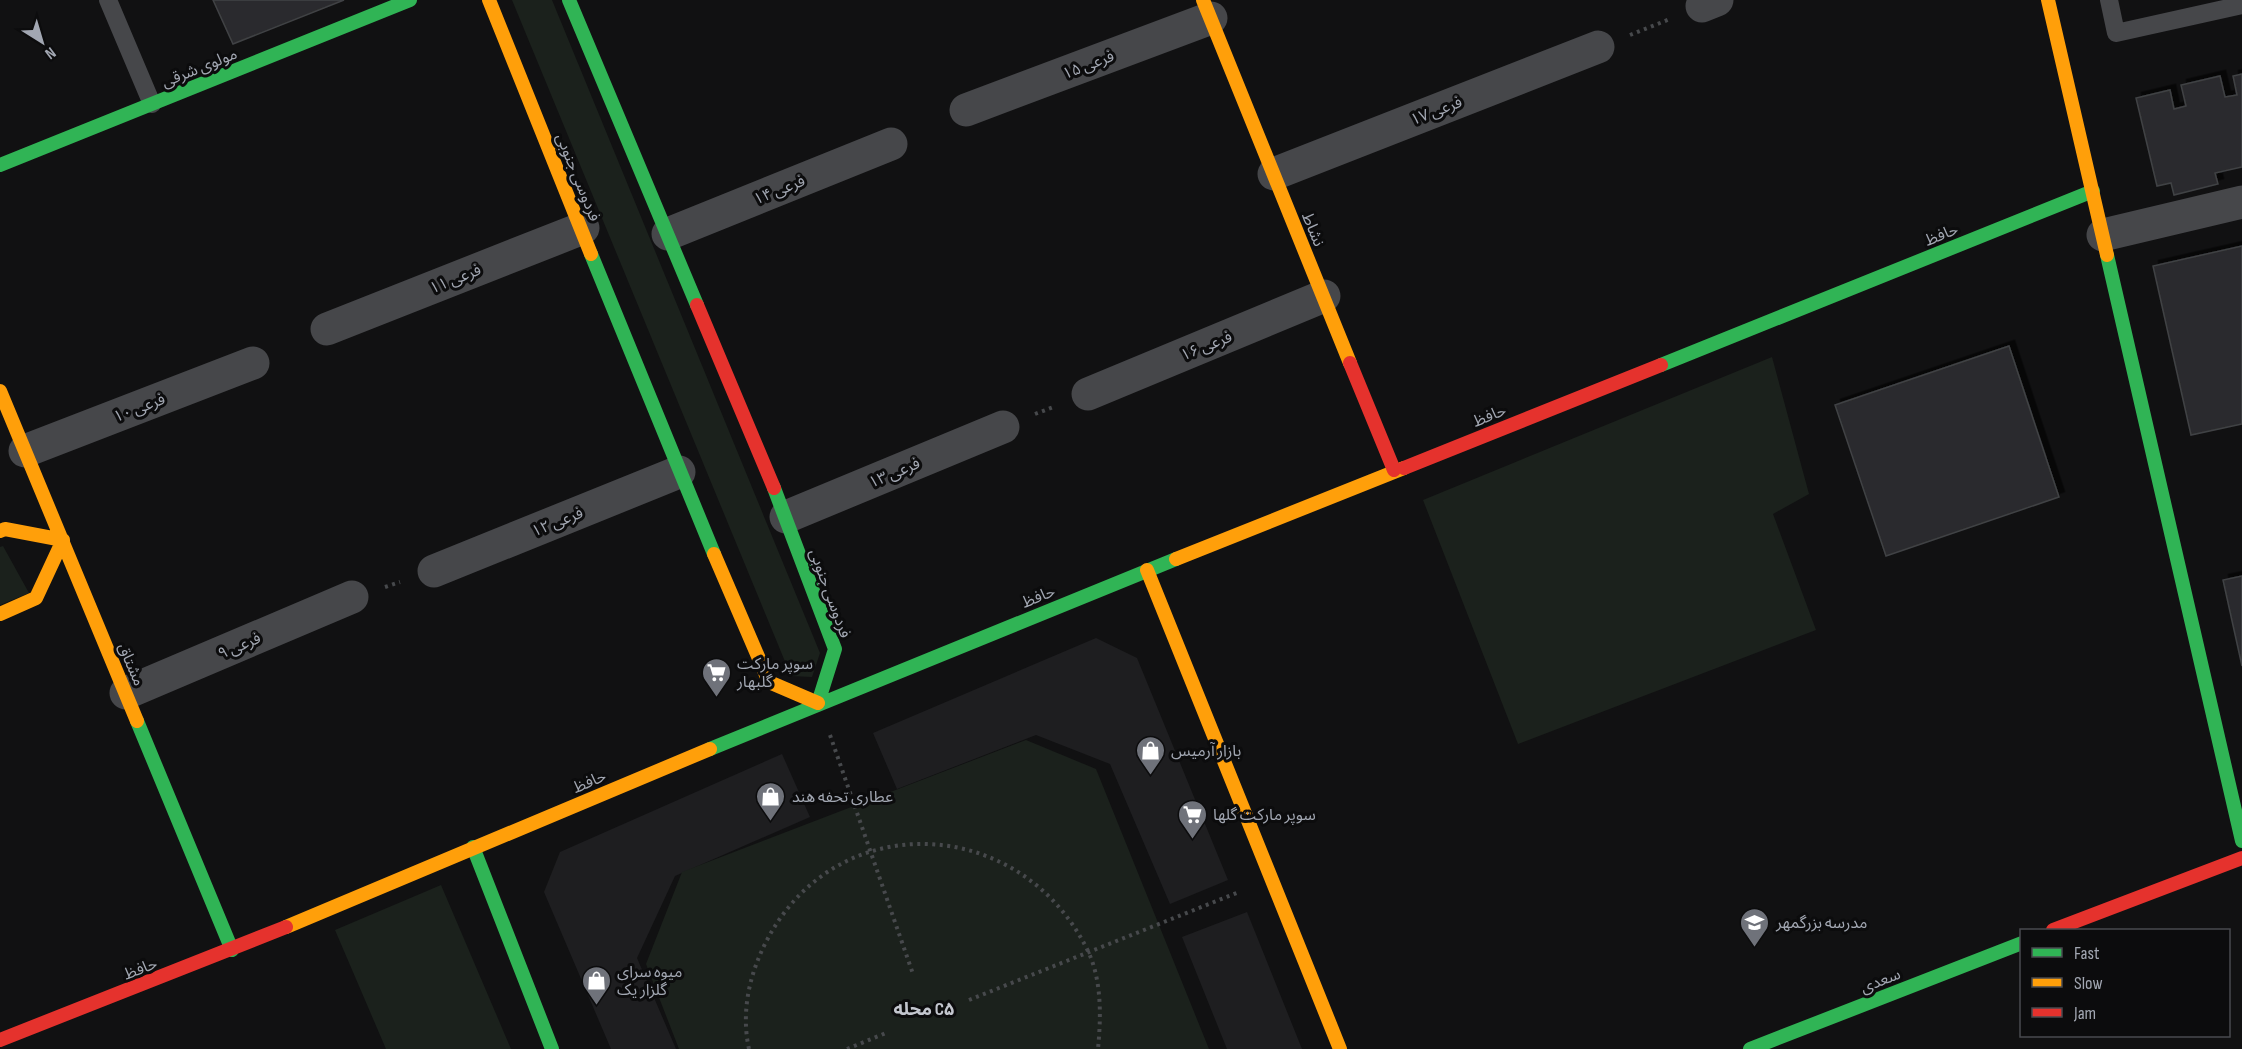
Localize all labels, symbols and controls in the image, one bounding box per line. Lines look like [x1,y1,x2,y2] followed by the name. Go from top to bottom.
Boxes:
[12,12,72,72] north arrow
[41,43,59,63] text: N
[159,45,240,92] street label: مولوی شرقی
[1060,47,1117,84] street label: فرعی ۱۵
[1408,93,1465,130] street label: فرعی ۱۷
[551,131,604,224] street label: فردوسی جنوبی
[751,172,808,209] street label: فرعی ۱۴
[1297,210,1328,249] street label: نشاط
[1922,220,1961,251] street label: حافظ
[427,261,484,298] street label: فرعی ۱۱
[1178,328,1235,365] street label: فرعی ۱۶
[111,390,168,427] street label: فرعی ۱۰
[1470,401,1509,432] street label: حافظ
[866,454,923,493] street label: فرعی ۱۳
[529,504,586,541] street label: فرعی ۱۲
[805,546,854,641] street label: فردوسی جنوبی
[1019,582,1058,613] street label: حافظ
[215,629,264,664] street label: فرعی ۹
[113,640,148,689] street label: مشتاق
[736,655,813,692] place label: سوپر مارکت گلبهار
[700,656,732,698] supermarket icon: سوپر مارکت گلبهار
[1134,734,1166,776] shop icon: بازار آرمیس
[1171,742,1241,761] place label: بازار آرمیس
[570,767,609,798] street label: حافظ
[755,780,787,822] shop icon: عطاری تحفه هند
[792,788,893,807] place label: عطاری تحفه هند
[1176,798,1208,840] supermarket icon: سوپر مارکت گلها
[1213,806,1316,825] place label: سوپر مارکت گلها
[1739,906,1771,948] school or university icon: مدرسه بزرگمهر
[1775,914,1867,933] place label: مدرسه بزرگمهر
[2020,929,2230,1037] legend
[2074,943,2100,964] text: Fast
[121,954,160,984] street label: حافظ
[617,963,682,1000] place label: میوه سرای گلزار یک
[580,964,612,1006] shop icon: میوه سرای گلزار یک
[1858,965,1903,998] street label: سعدی
[2074,973,2103,994] text: Slow
[894,999,954,1020] district label: محله C۵
[2073,1003,2096,1024] text: Jam

